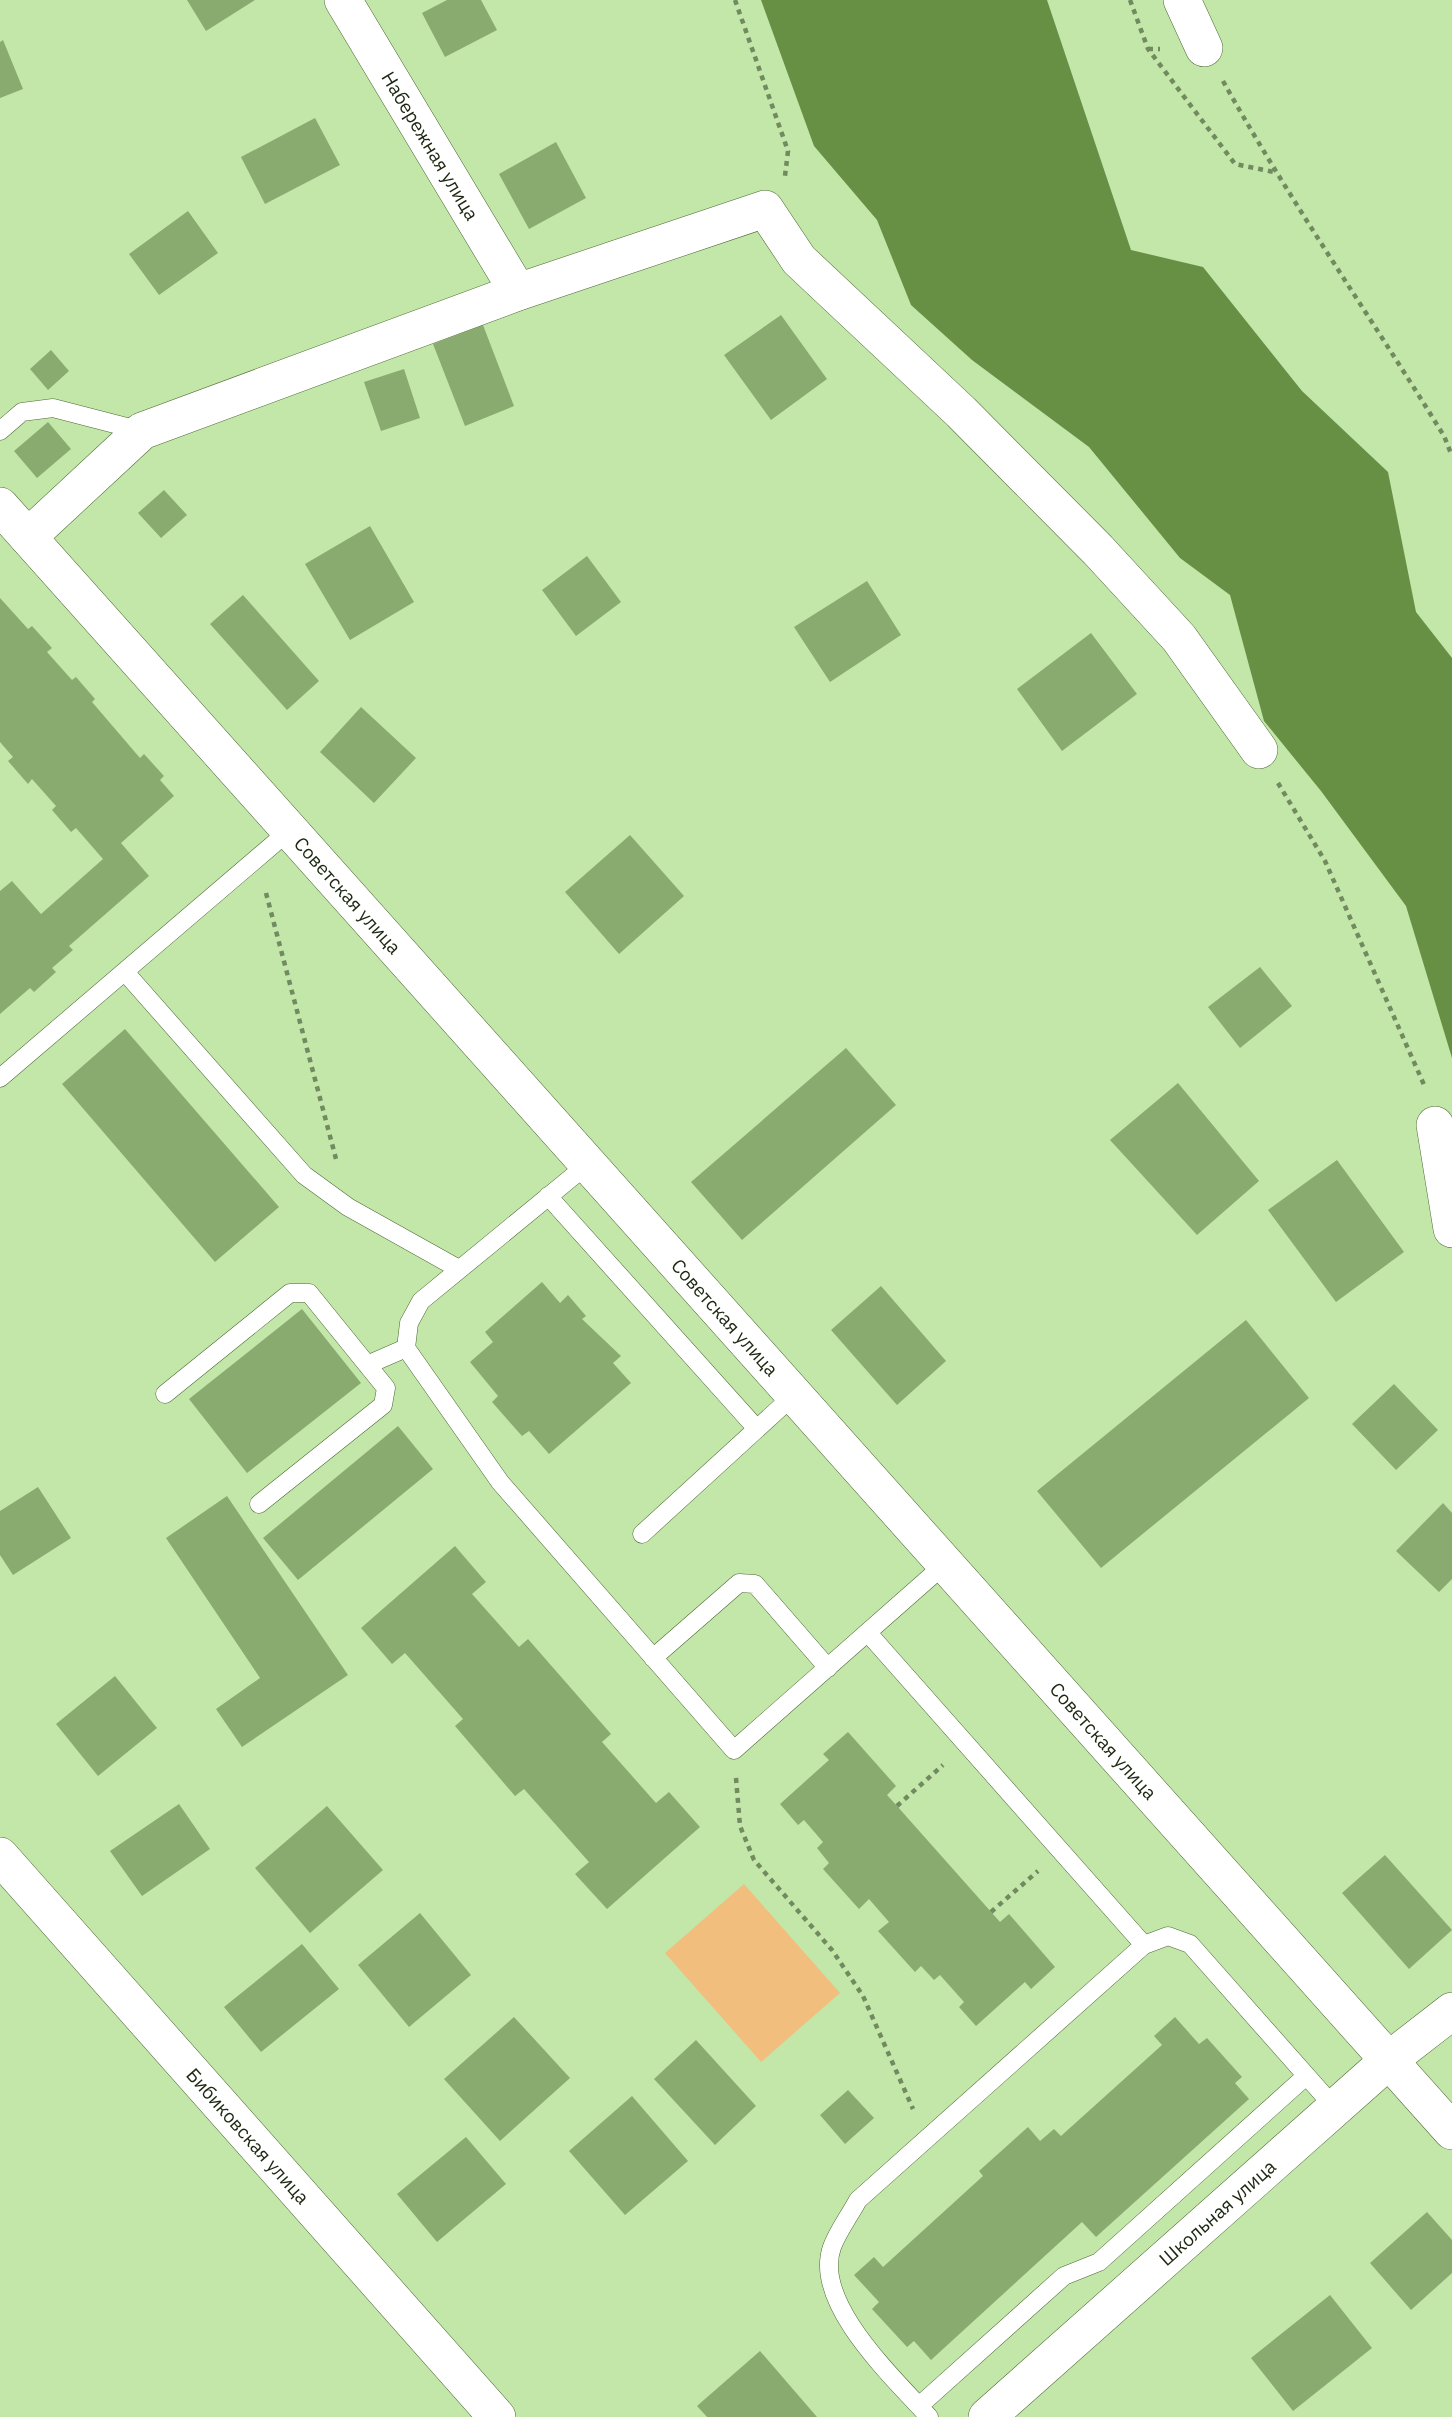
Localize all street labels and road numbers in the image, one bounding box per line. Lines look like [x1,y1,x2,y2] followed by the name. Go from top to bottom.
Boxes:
[377,67,484,225] street label: Набережная улица
[289,832,406,959] street label: Советская улица
[666,1254,784,1381] street label: Советская улица
[1045,1677,1162,1805] street label: Советская улица
[181,2063,315,2209] street label: Бибиковская улица
[1154,2154,1281,2271] street label: Школьная улица

